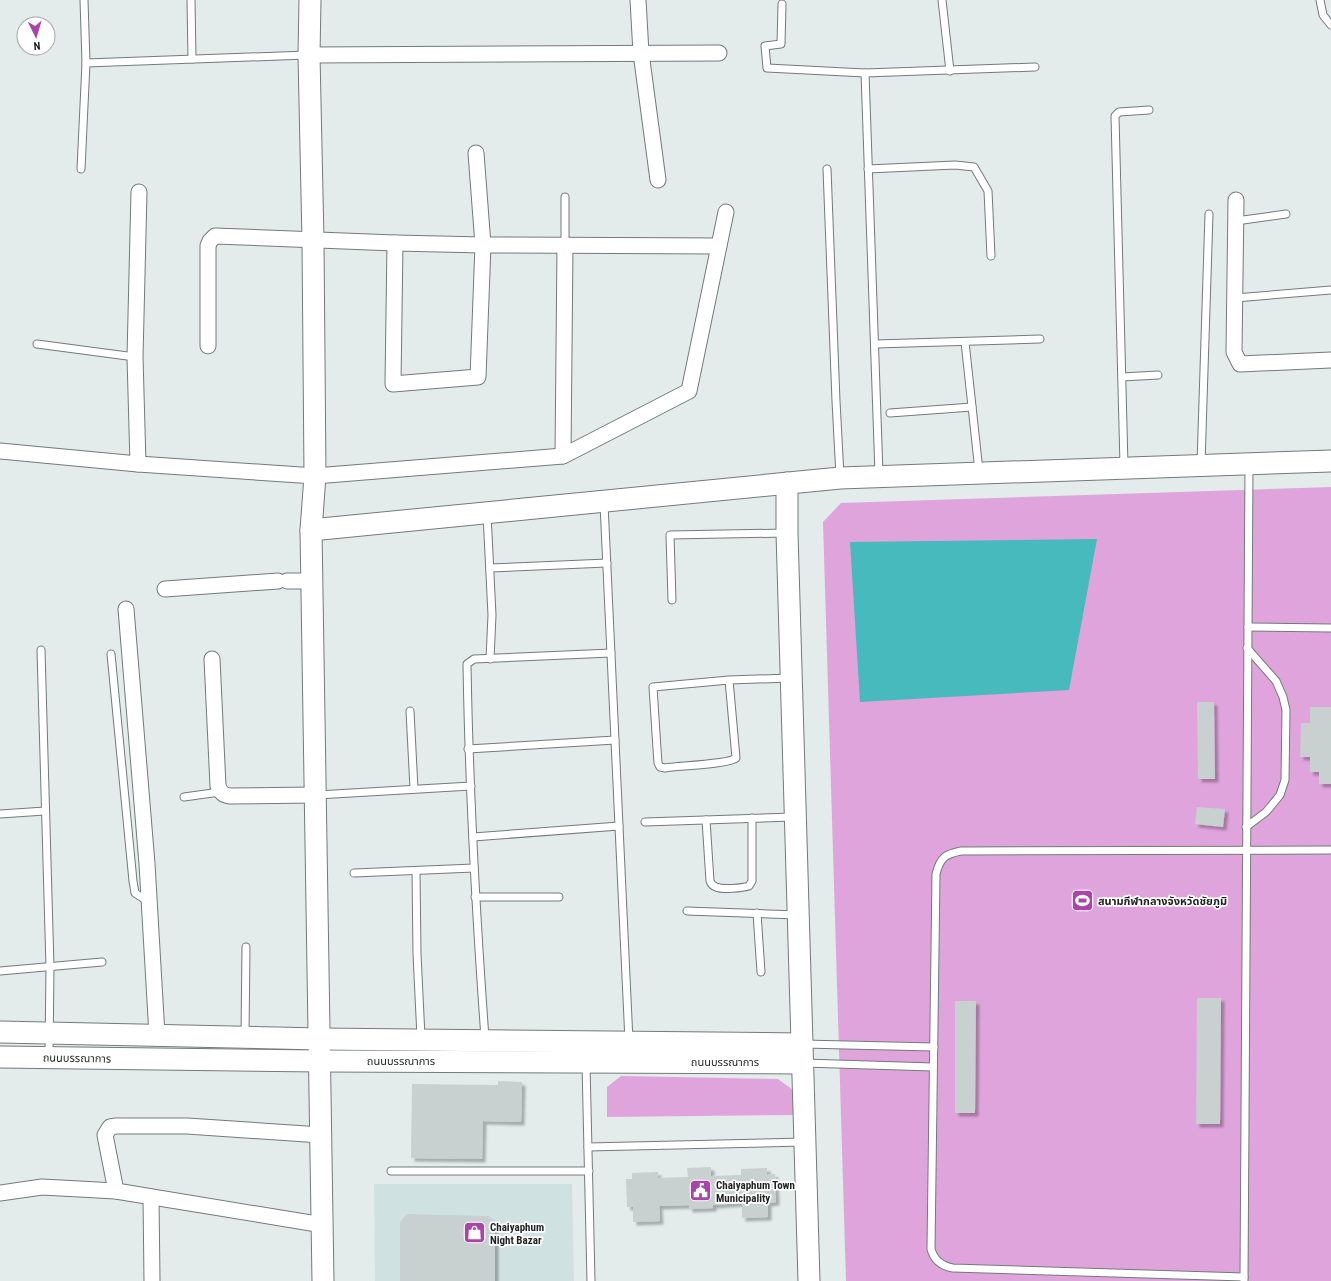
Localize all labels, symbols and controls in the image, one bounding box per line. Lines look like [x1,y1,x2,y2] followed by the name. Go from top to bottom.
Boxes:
[16,16,56,56] north arrow
[33,39,41,52] text: N
[1070,888,1096,914] sports icon: สนามกีฬากลางจังหวัดชัยภูมิ
[1098,895,1227,908] place label: สนามกีฬากลางจังหวัดชัยภูมิ
[43,1051,111,1066] street label: ถนนบรรณาการ
[367,1055,435,1068] street label: ถนนบรรณาการ
[691,1056,759,1069] street label: ถนนบรรณาการ
[688,1178,714,1204] public building icon: Chaiyaphum Town Municipality
[716,1179,795,1205] place label: Chaiyaphum Town Municipality
[461,1220,487,1246] shop icon: Chaiyaphum Night Bazar
[490,1221,544,1247] place label: Chaiyaphum Night Bazar

